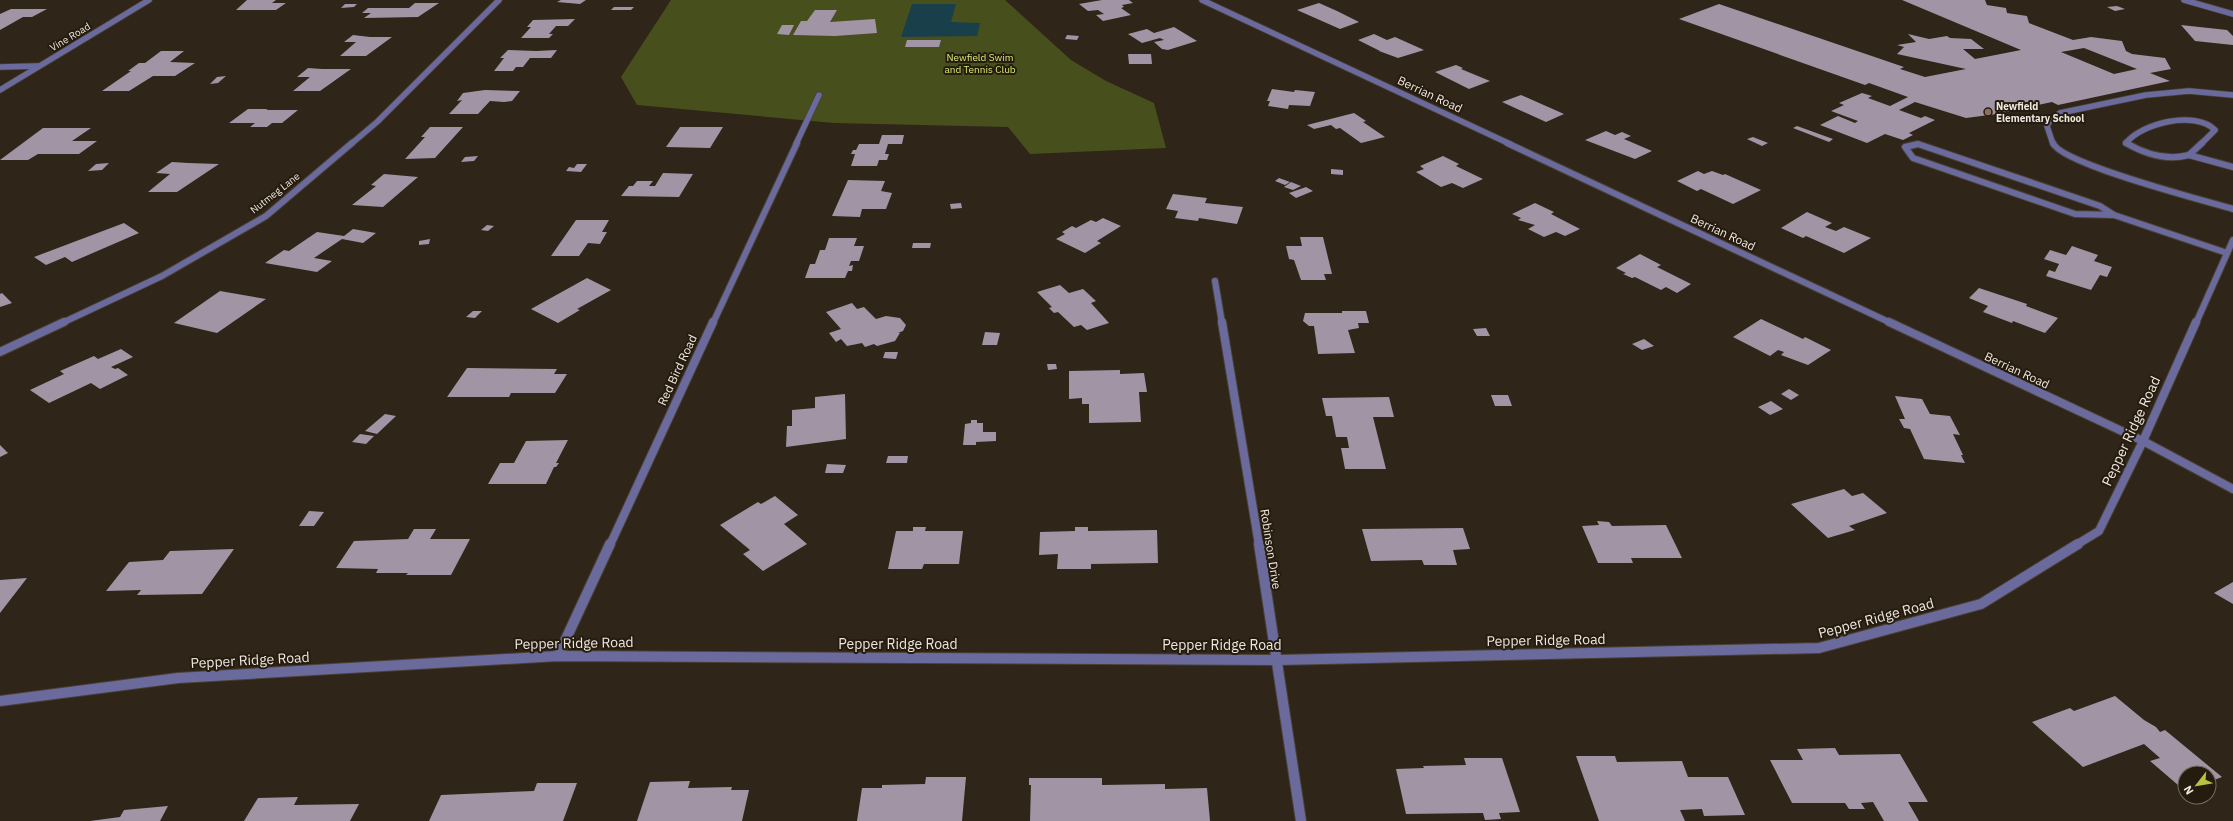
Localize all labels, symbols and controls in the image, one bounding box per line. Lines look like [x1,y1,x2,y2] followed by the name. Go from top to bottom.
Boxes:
[47,20,93,54] street label: Vine Road
[944,51,1016,76] park label: Newfield Swim and Tennis Club
[1395,72,1465,116] street label: Berrian Road
[1996,100,2084,125] place label: Newfield Elementary School
[1983,107,1993,117] marker: Newfield Elementary School
[247,169,303,216] street label: Nutmeg Lane
[1688,210,1758,254] street label: Berrian Road
[654,332,700,408] street label: Red Bird Road
[1982,348,2052,392] street label: Berrian Road
[2098,373,2164,489] street label: Pepper Ridge Road
[1257,508,1285,591] street label: Robinson Drive
[1816,594,1936,642] street label: Pepper Ridge Road
[1486,630,1606,650] street label: Pepper Ridge Road
[514,633,634,653] street label: Pepper Ridge Road
[838,635,958,653] street label: Pepper Ridge Road
[1162,636,1282,654] street label: Pepper Ridge Road
[190,648,310,672] street label: Pepper Ridge Road
[2177,765,2217,805] north arrow
[2180,783,2196,797] text: N

